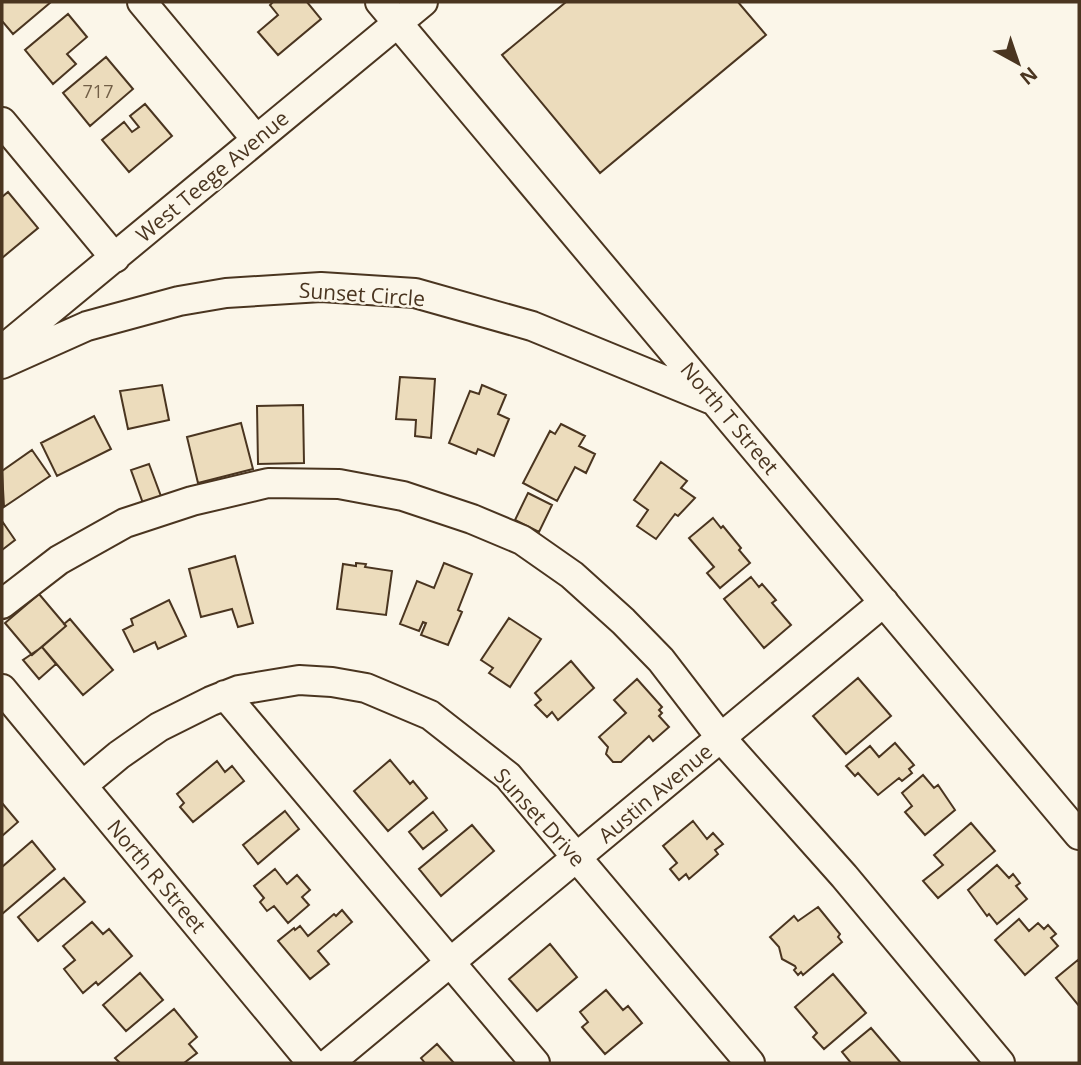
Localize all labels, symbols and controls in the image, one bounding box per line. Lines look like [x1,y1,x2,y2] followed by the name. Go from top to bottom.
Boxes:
[983,28,1053,98] north arrow
[1015,61,1043,91] text: N
[83,79,113,103] house number: 717
[130,104,294,248] street label: West Teege Avenue
[298,276,426,312] street label: Sunset Circle
[675,356,785,480] street label: North T Street
[592,737,718,849] street label: Austin Avenue
[488,762,592,872] street label: Sunset Drive
[101,813,213,939] street label: North R Street

